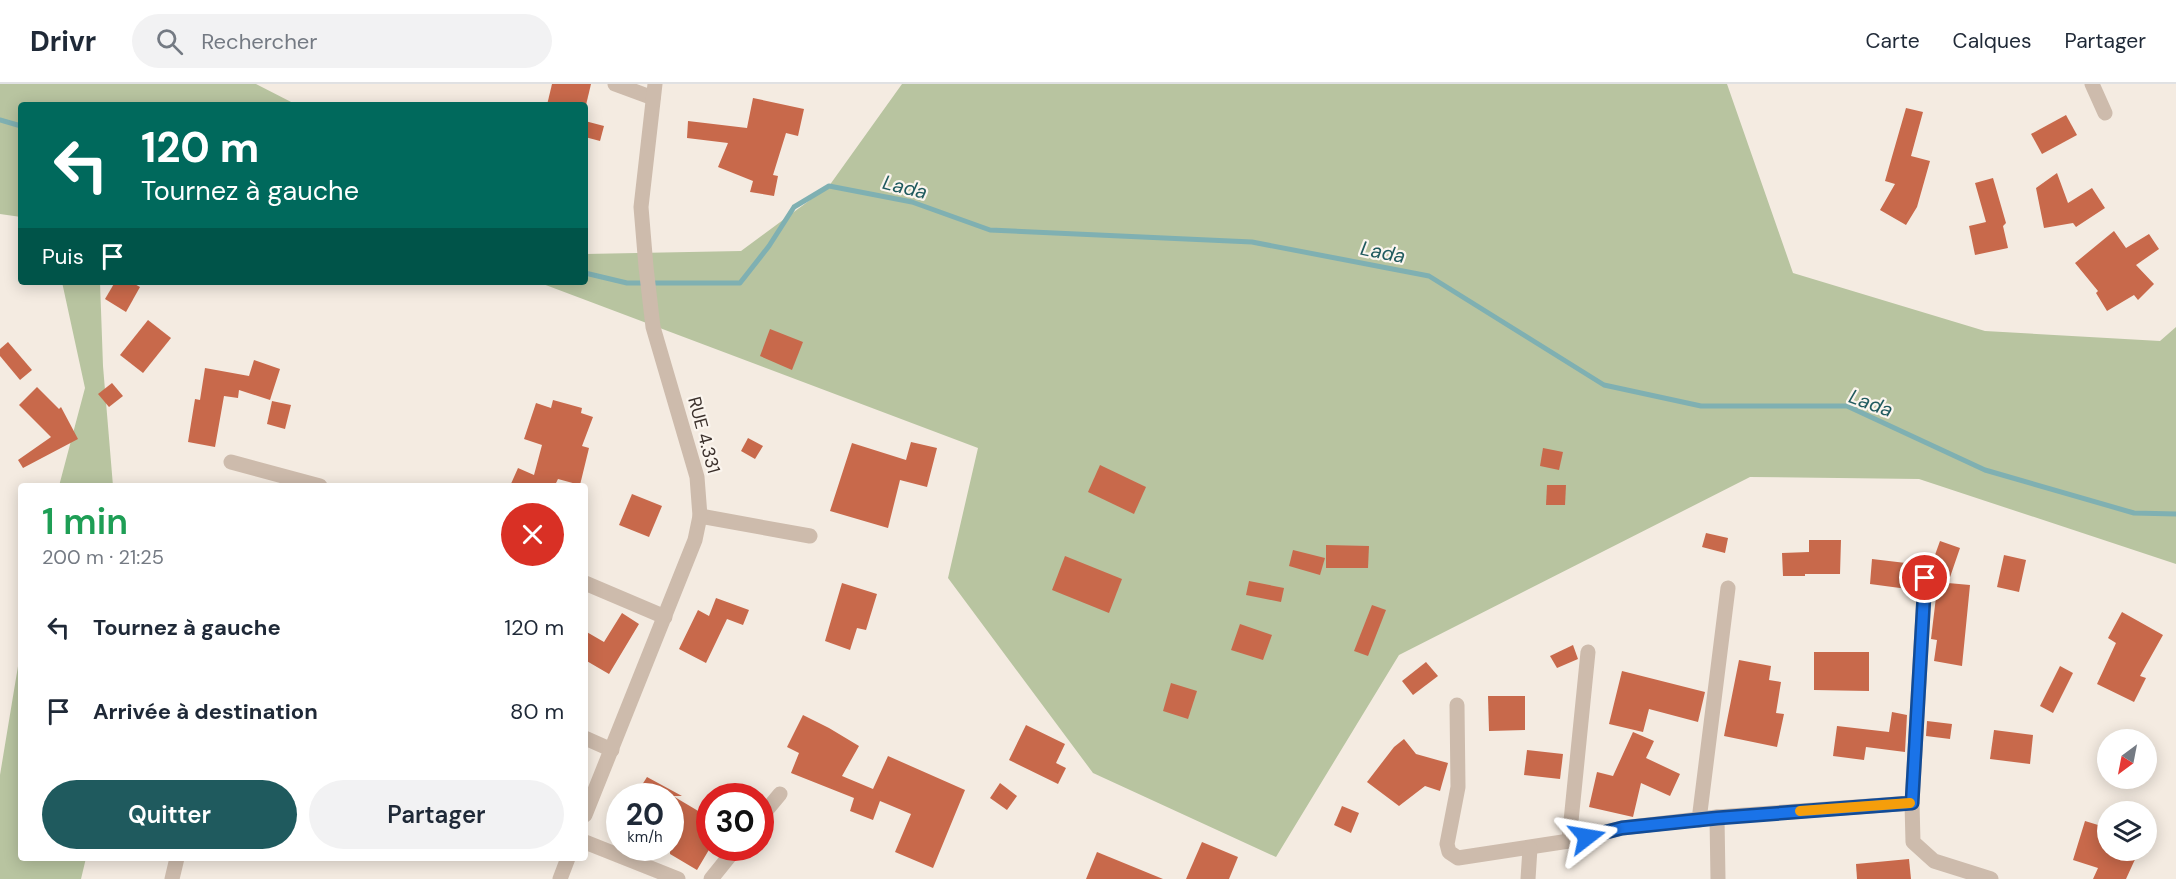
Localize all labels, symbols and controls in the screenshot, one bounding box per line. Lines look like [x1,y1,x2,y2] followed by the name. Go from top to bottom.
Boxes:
[132,14,552,68] search box
[30,23,96,60] text: Drivr
[153,25,186,58] icon: search
[201,27,317,56] text: Rechercher
[1865,27,1920,55] text: Carte
[1953,27,2031,55] text: Calques
[2064,27,2146,55] text: Partager
[141,120,259,175] text: 120 m
[42,126,120,204] icon: left
[880,169,930,205] water label: Lada
[141,173,359,208] text: Tournez à gauche
[1358,235,1408,269] water label: Lada
[96,240,129,273] icon: arrive
[42,242,84,271] text: Puis
[1845,383,1897,423] water label: Lada
[682,394,726,476] street label: RUE 4.331
[42,498,128,545] text: 1 min
[501,503,564,566] button: close
[42,544,164,570] text: 200 m · 21:25
[1899,552,1950,603] pin
[1908,561,1941,594] icon: arrive
[42,611,75,644] icon: left
[93,613,281,642] text: Tournez à gauche
[504,613,564,642] text: 120 m
[42,695,75,728] icon: arrive
[93,697,318,726] text: Arrivée à destination
[510,697,564,726] text: 80 m
[2097,729,2157,789] north arrow
[2097,729,2157,861] map controls
[42,780,297,849] button: Quitter
[309,780,564,849] button: Partager
[696,783,774,861] speed limit sign: 30
[626,795,664,834] text: 20
[2097,801,2157,861] button: layers
[1555,805,1619,869] position arrow
[627,827,663,847] text: km/h

